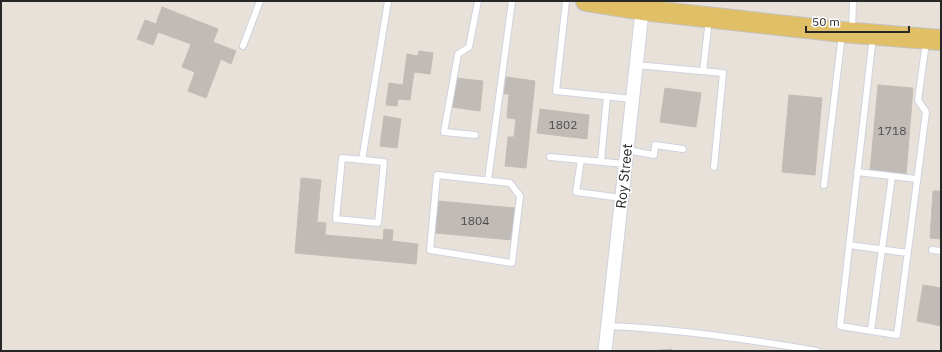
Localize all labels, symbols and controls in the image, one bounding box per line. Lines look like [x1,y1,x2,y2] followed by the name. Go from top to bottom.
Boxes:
[806,8,909,34] scale bar
[812,14,840,29] text: 50 m
[549,117,577,132] house number: 1802
[878,123,906,138] house number: 1718
[612,143,636,209] street label: Roy Street
[461,213,489,228] house number: 1804

